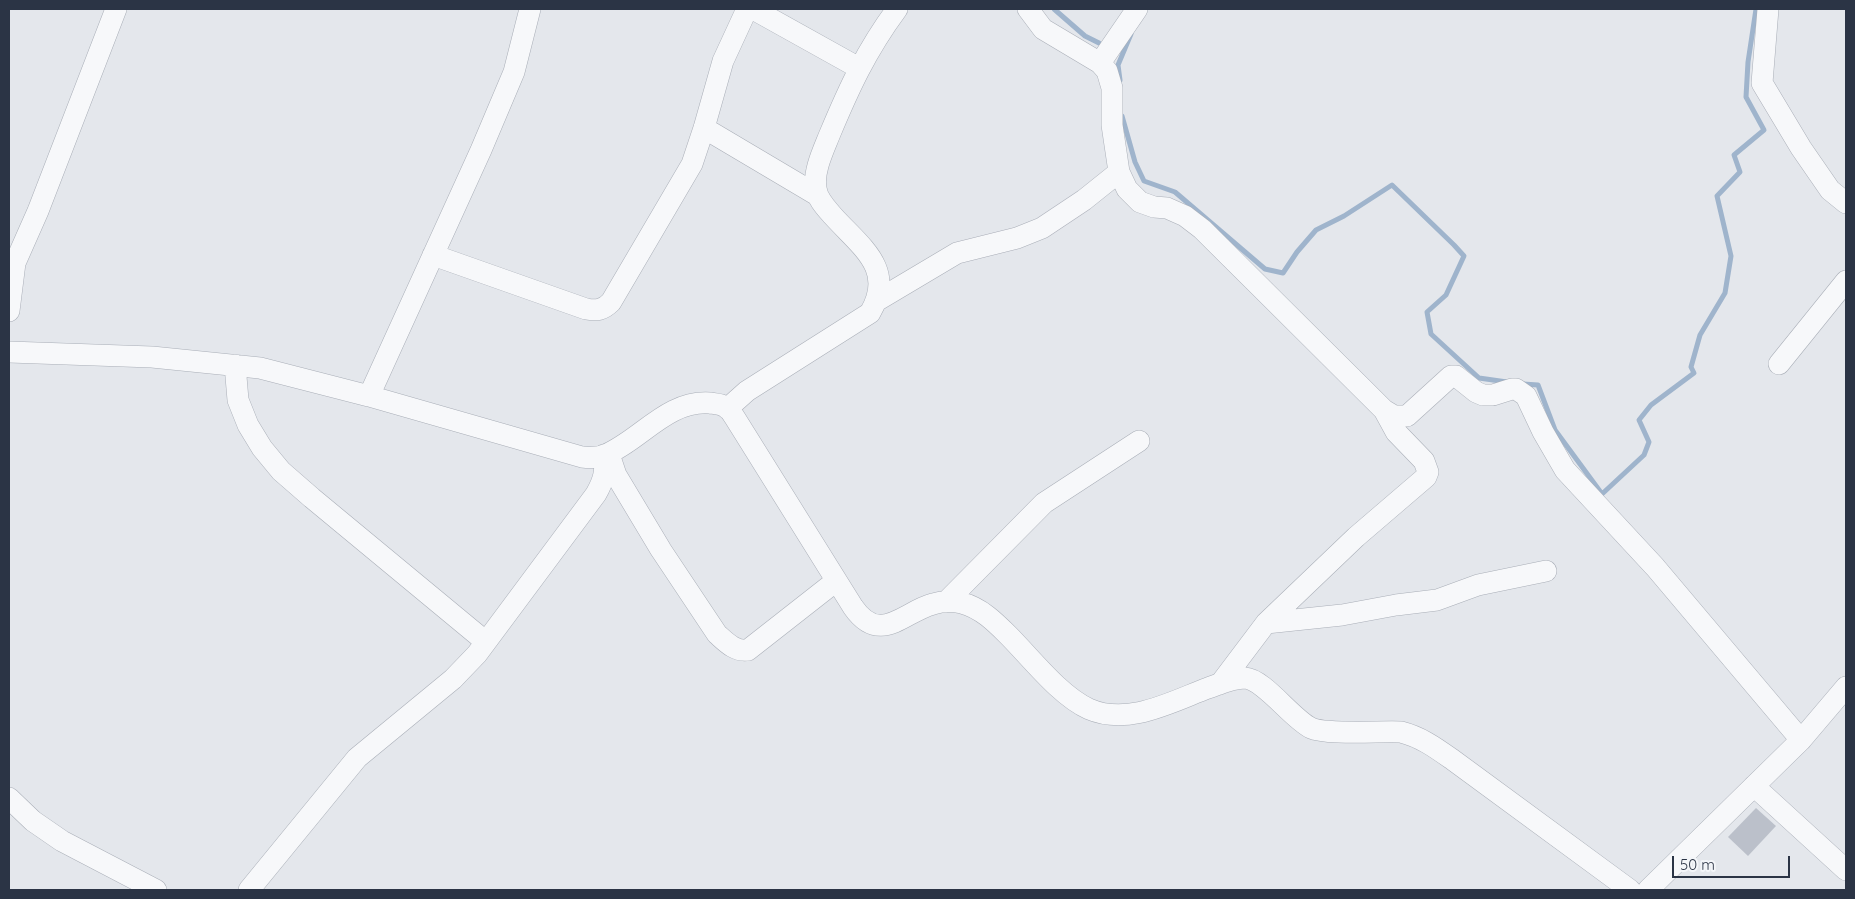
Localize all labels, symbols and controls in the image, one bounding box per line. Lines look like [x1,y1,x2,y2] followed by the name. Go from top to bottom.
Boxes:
[1675,846,1792,878] scale bar
[1680,855,1715,874] text: 50 m

